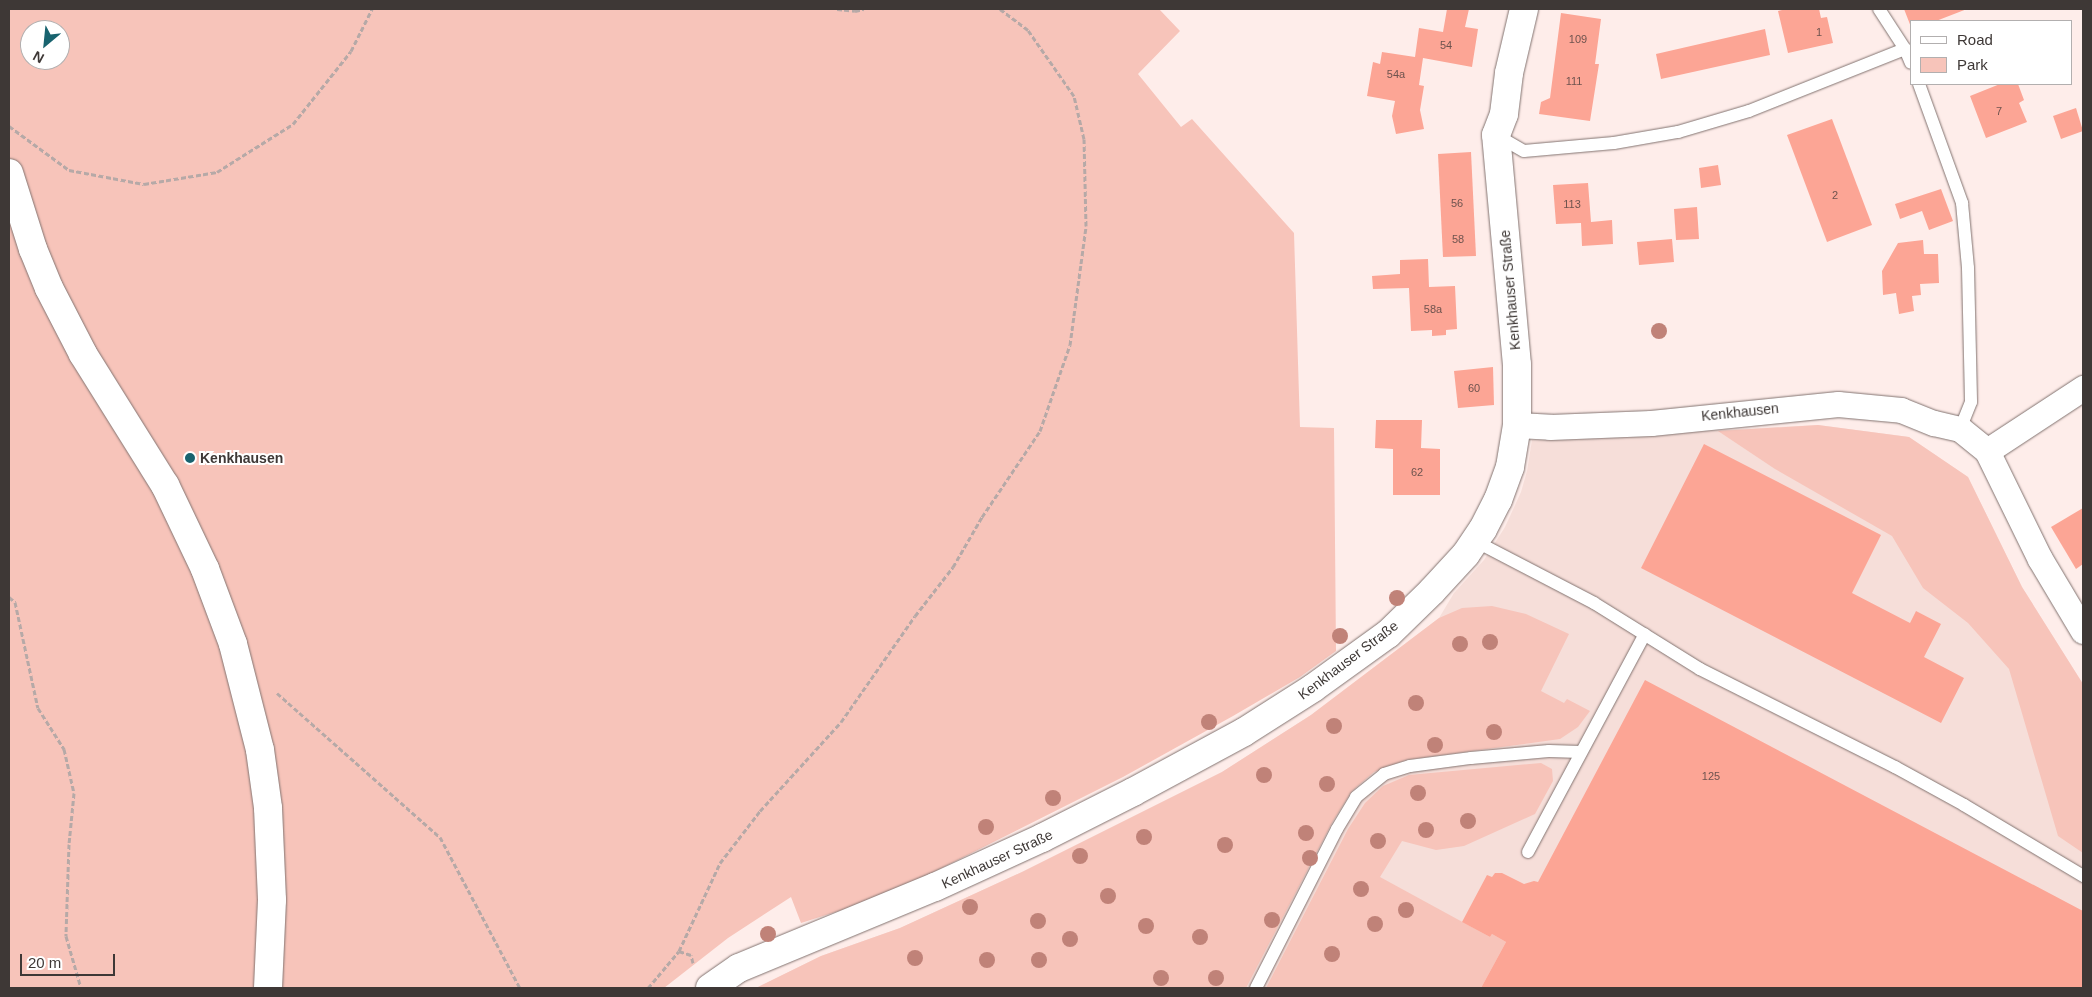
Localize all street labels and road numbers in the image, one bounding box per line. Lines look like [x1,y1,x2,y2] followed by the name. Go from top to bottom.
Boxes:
[1496,229,1524,351] street label: Kenkhauser Straße
[1700,400,1780,424] street label: Kenkhausen
[1295,617,1401,703] street label: Kenkhauser Straße
[939,826,1055,892] street label: Kenkhauser Straße

